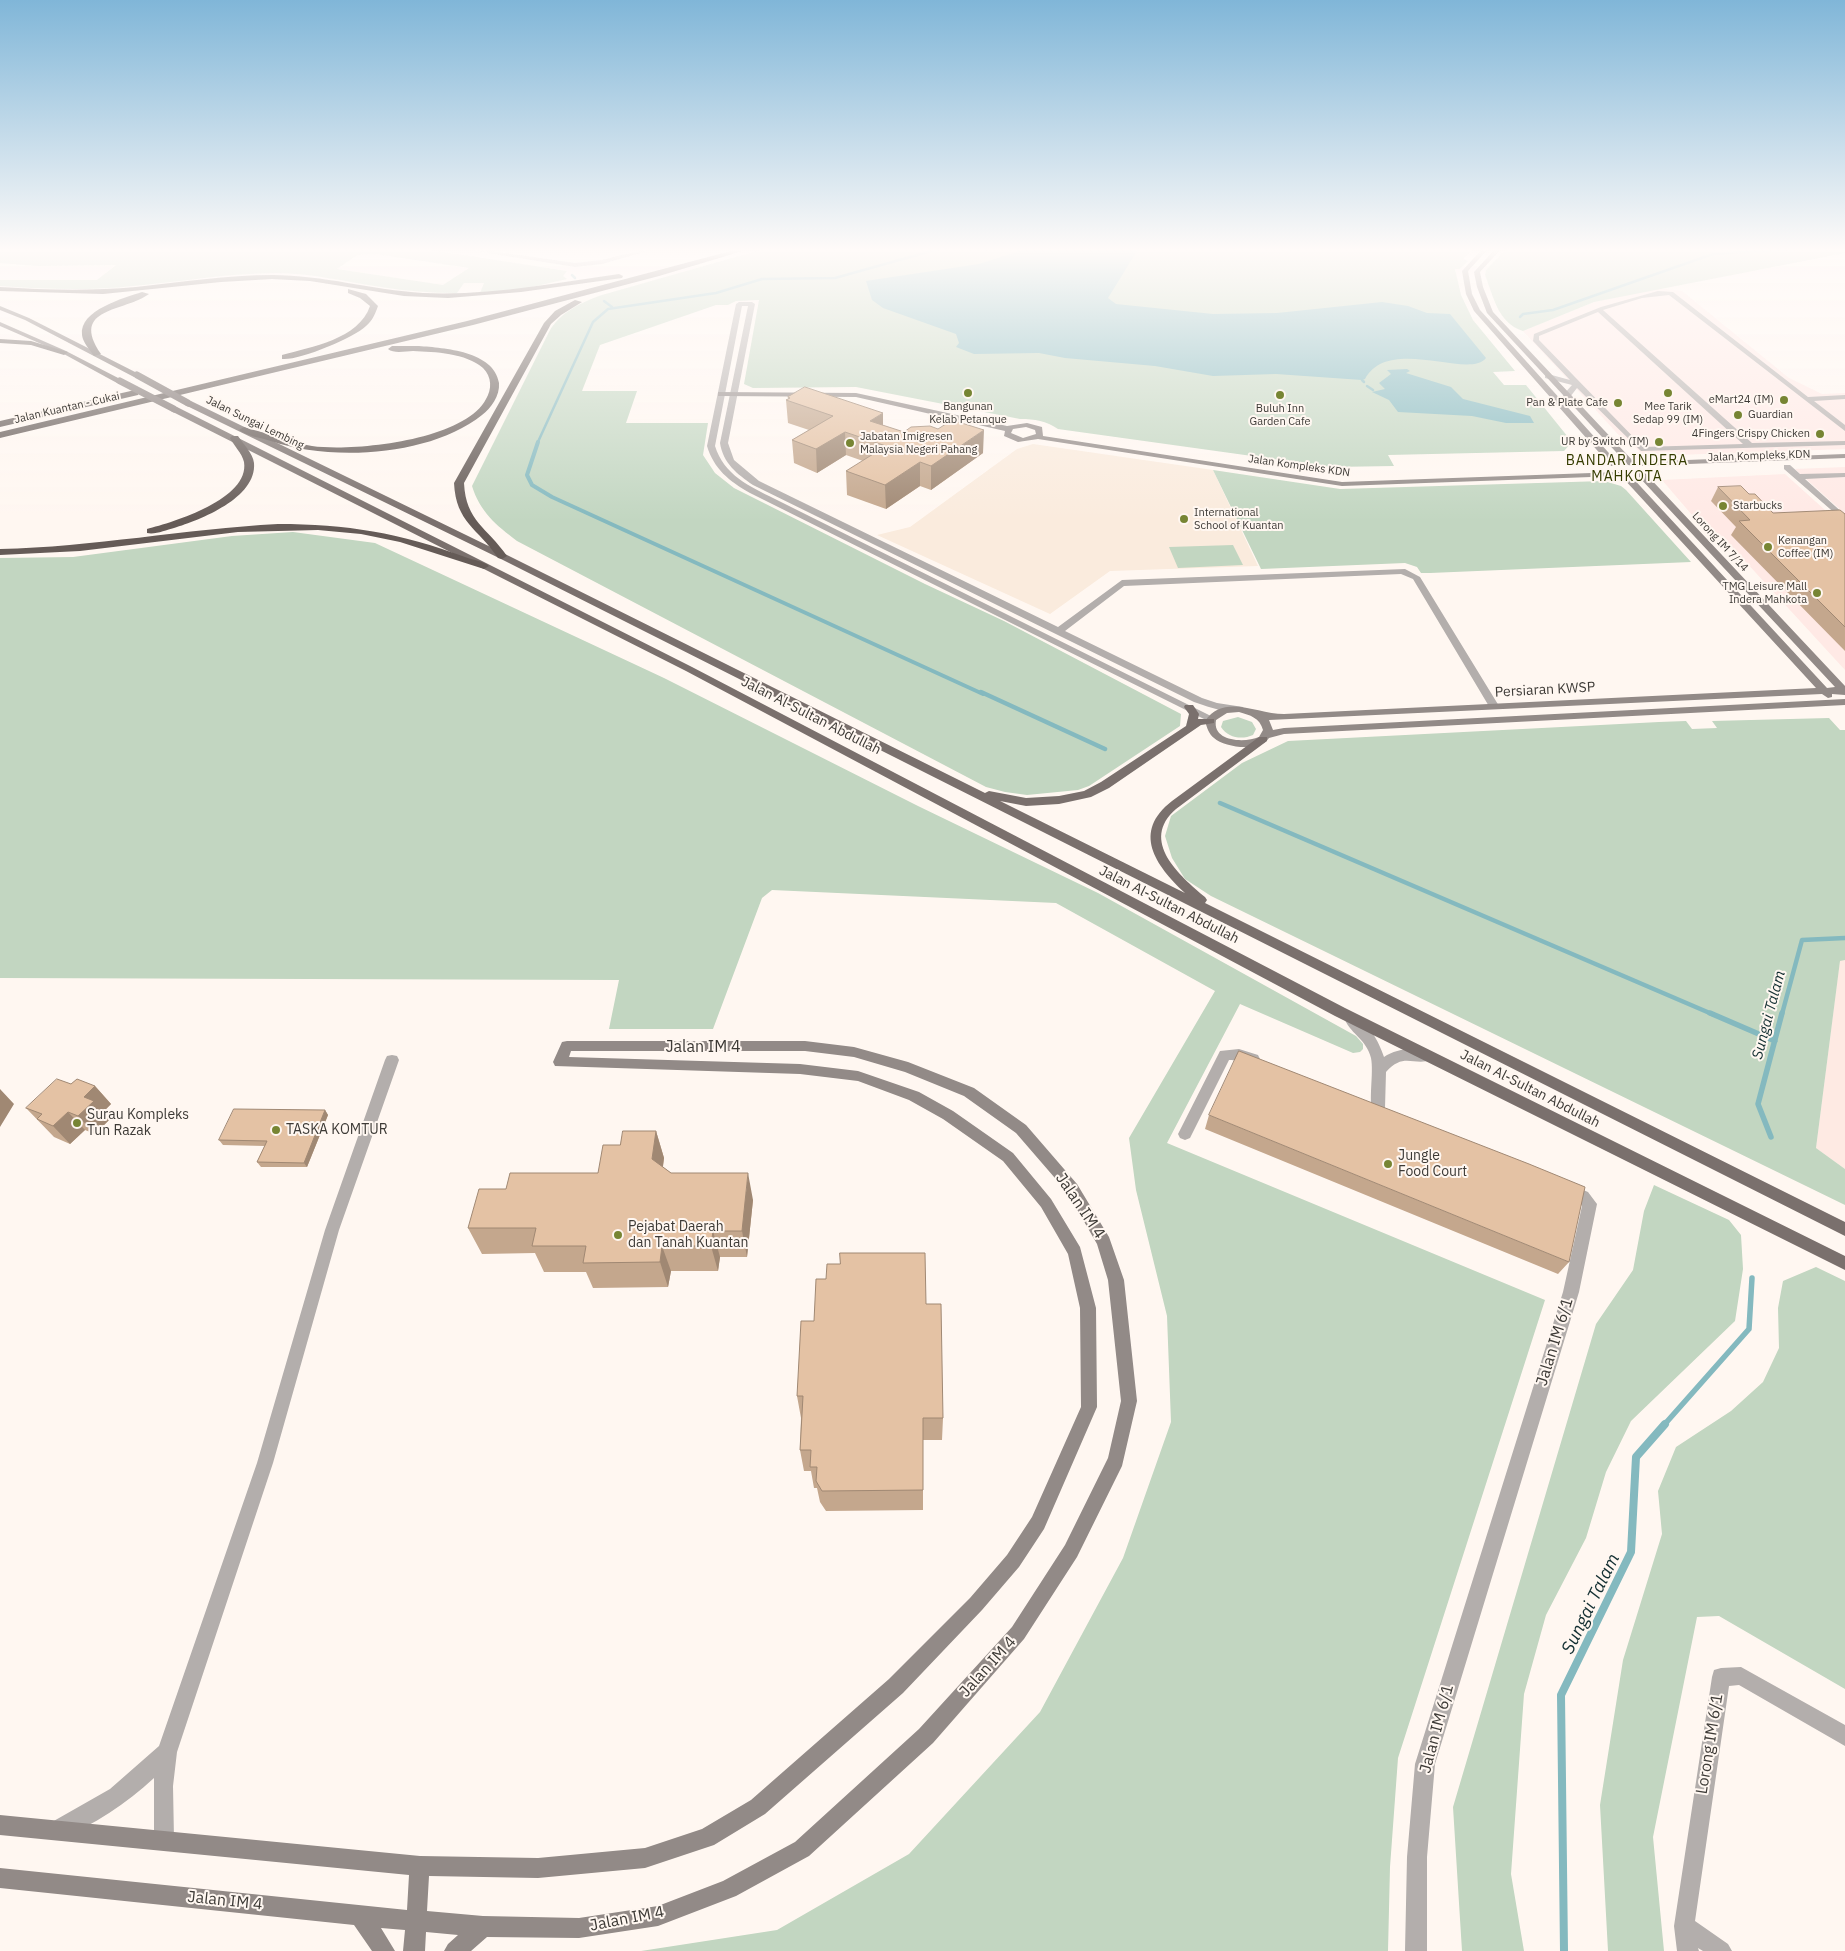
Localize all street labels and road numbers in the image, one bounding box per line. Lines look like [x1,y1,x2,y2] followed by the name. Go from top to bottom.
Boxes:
[13,389,121,427] street label: Jalan Kuantan - Cukai
[204,394,306,452] street label: Jalan Sungai Lembing
[1707,448,1811,464] street label: Jalan Kompleks KDN
[1247,452,1351,480] street label: Jalan Kompleks KDN
[1689,510,1751,574] street label: Lorong IM 7/14
[738,673,884,759] street label: Jalan Al-Sultan Abdullah
[1494,679,1596,701] street label: Persiaran KWSP
[1096,862,1242,948] street label: Jalan Al-Sultan Abdullah
[665,1037,741,1057] street label: Jalan IM 4
[1457,1046,1603,1132] street label: Jalan Al-Sultan Abdullah
[1051,1169,1109,1243] street label: Jalan IM 4
[1533,1296,1577,1388] street label: Jalan IM 6/1
[956,1633,1020,1701] street label: Jalan IM 4
[1416,1683,1458,1775] street label: Jalan IM 6/1
[1693,1692,1727,1796] street label: Lorong IM 6/1
[187,1888,263,1914] street label: Jalan IM 4
[588,1902,666,1936] street label: Jalan IM 4

